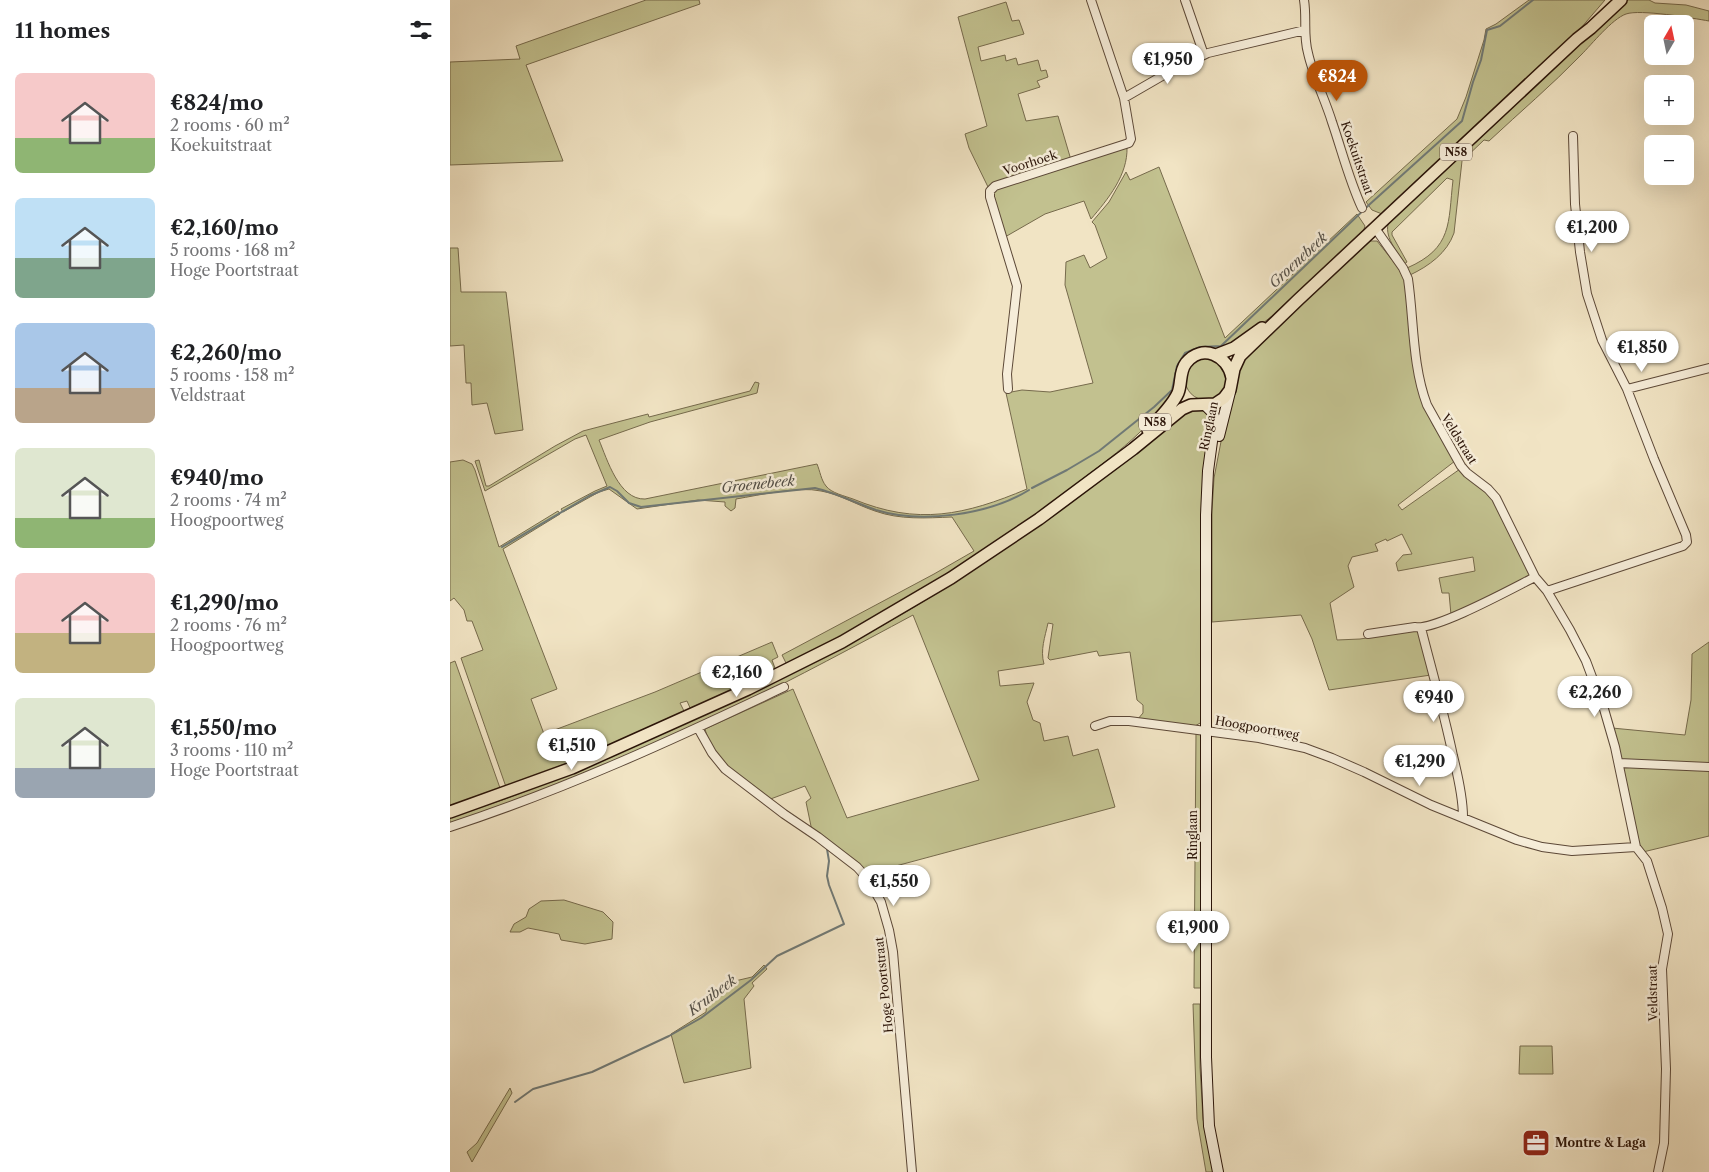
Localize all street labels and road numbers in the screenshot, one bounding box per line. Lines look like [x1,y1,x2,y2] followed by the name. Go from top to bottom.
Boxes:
[1338,119,1377,197] street label: Koekuitstraat
[1440,144,1472,160] road number: N58
[1000,146,1060,179] street label: Voorhoek
[1196,399,1221,452] street label: Ringlaan
[1438,410,1481,467] street label: Veldstraat
[1139,414,1171,431] road number: N58
[1214,713,1301,742] street label: Hoogpoortweg
[1185,810,1200,860] street label: Ringlaan
[871,936,896,1034] street label: Hoge Poortstraat
[1644,964,1661,1022] street label: Veldstraat

